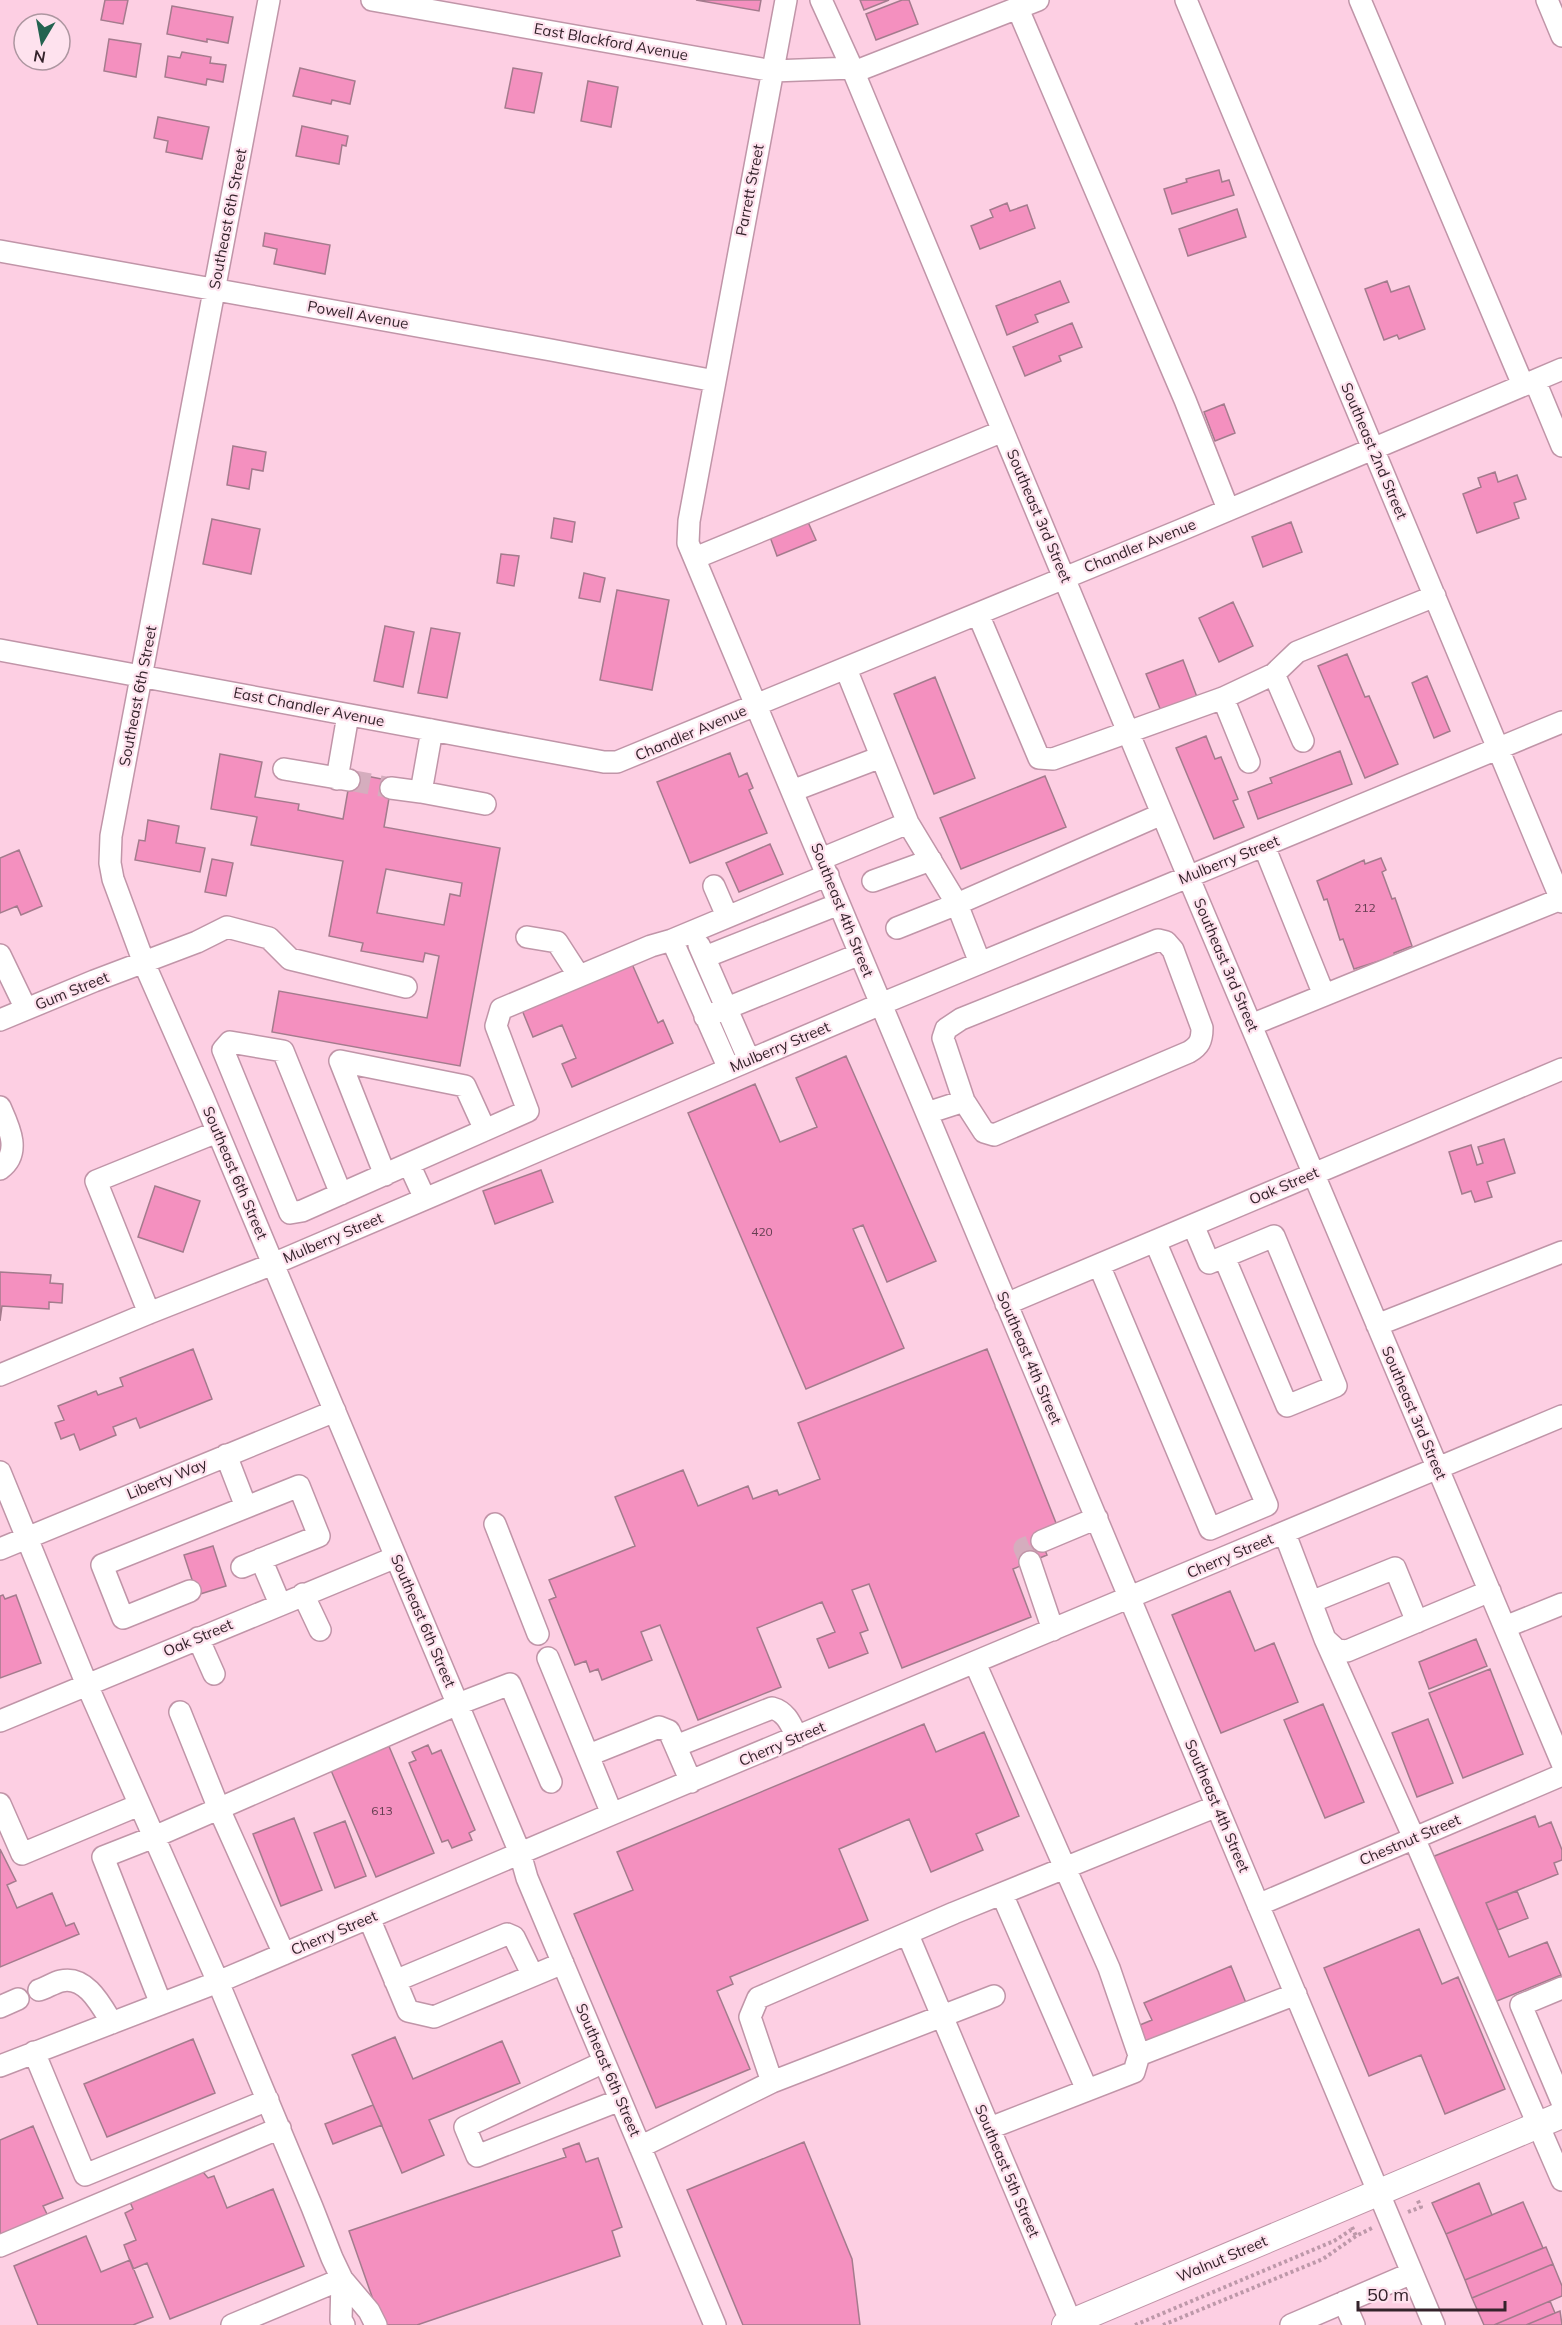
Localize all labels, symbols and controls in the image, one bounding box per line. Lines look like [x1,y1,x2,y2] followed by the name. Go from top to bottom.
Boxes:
[12,12,72,72] north arrow
[533,19,690,64] street label: East Blackford Avenue
[32,46,47,68] text: N
[731,142,768,237] street label: Parrett Street
[205,147,250,291] street label: Southeast 6th Street
[306,296,410,333] street label: Powell Avenue
[1337,380,1412,522] street label: Southeast 2nd Street
[1003,446,1076,585] street label: Southeast 3rd Street
[1081,514,1199,577] street label: Chandler Avenue
[115,624,160,768] street label: Southeast 6th Street
[232,683,386,730] street label: East Chandler Avenue
[632,701,749,765] street label: Chandler Avenue
[1176,831,1282,888] street label: Mulberry Street
[807,840,878,980] street label: Southeast 4th Street
[1190,895,1263,1034] street label: Southeast 3rd Street
[1354,900,1376,915] house number: 212
[32,967,112,1014] street label: Gum Street
[727,1017,833,1076] street label: Mulberry Street
[199,1103,272,1242] street label: Southeast 6th Street
[1246,1162,1321,1209] street label: Oak Street
[280,1208,386,1267] street label: Mulberry Street
[751,1224,773,1239] house number: 420
[993,1288,1066,1427] street label: Southeast 4th Street
[1378,1343,1451,1482] street label: Southeast 3rd Street
[124,1454,210,1503] street label: Liberty Way
[1184,1529,1276,1582] street label: Cherry Street
[387,1551,460,1690] street label: Southeast 6th Street
[160,1614,235,1661] street label: Oak Street
[736,1717,828,1770] street label: Cherry Street
[1181,1736,1254,1875] street label: Southeast 4th Street
[371,1803,393,1818] house number: 613
[1356,1810,1463,1869] street label: Chestnut Street
[288,1906,380,1959] street label: Cherry Street
[572,2000,645,2139] street label: Southeast 6th Street
[971,2101,1044,2240] street label: Southeast 5th Street
[1174,2231,1270,2286] street label: Walnut Street
[1358,2274,1505,2312] scale bar
[1367,2283,1409,2306] text: 50 m

